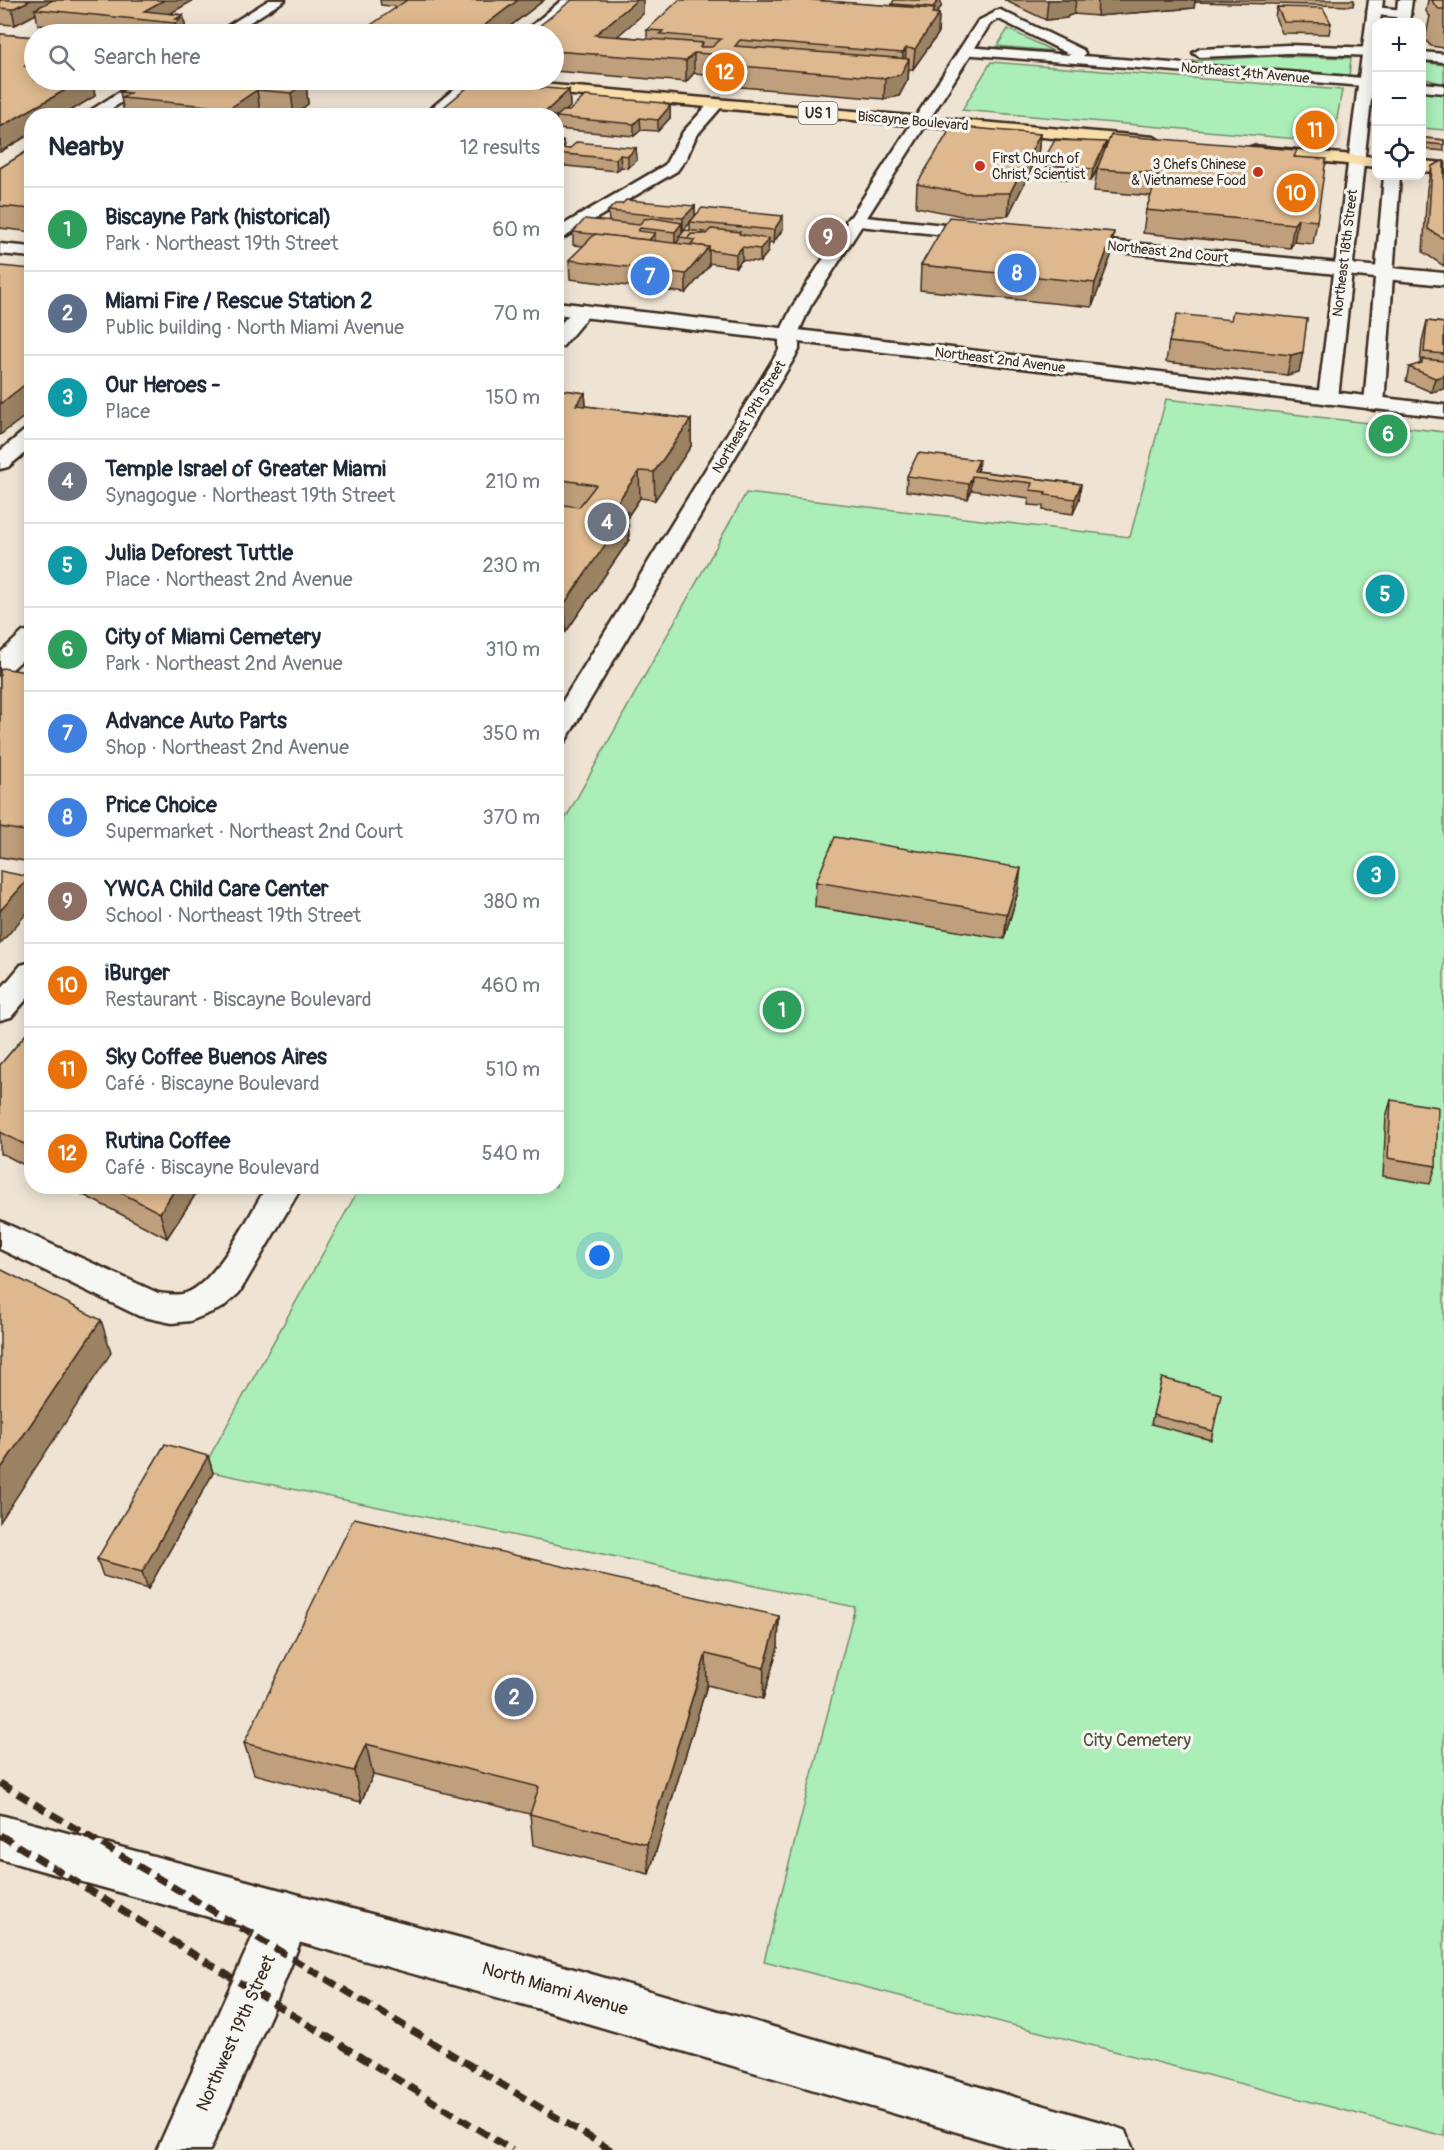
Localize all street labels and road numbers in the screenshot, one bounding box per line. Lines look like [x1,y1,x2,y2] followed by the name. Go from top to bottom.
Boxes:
[1180,59,1310,87] street label: Northeast 4th Avenue
[798,102,838,124] road number: US 1
[857,108,969,134] street label: Biscayne Boulevard
[1329,188,1361,318] street label: Northeast 18th Street
[1106,237,1230,267] street label: Northeast 2nd Court
[934,344,1066,376] street label: Northeast 2nd Avenue
[709,357,790,476] street label: Northeast 19th Street
[191,1950,281,2115] street label: Northwest 19th Street
[479,1957,631,2021] street label: North Miami Avenue

